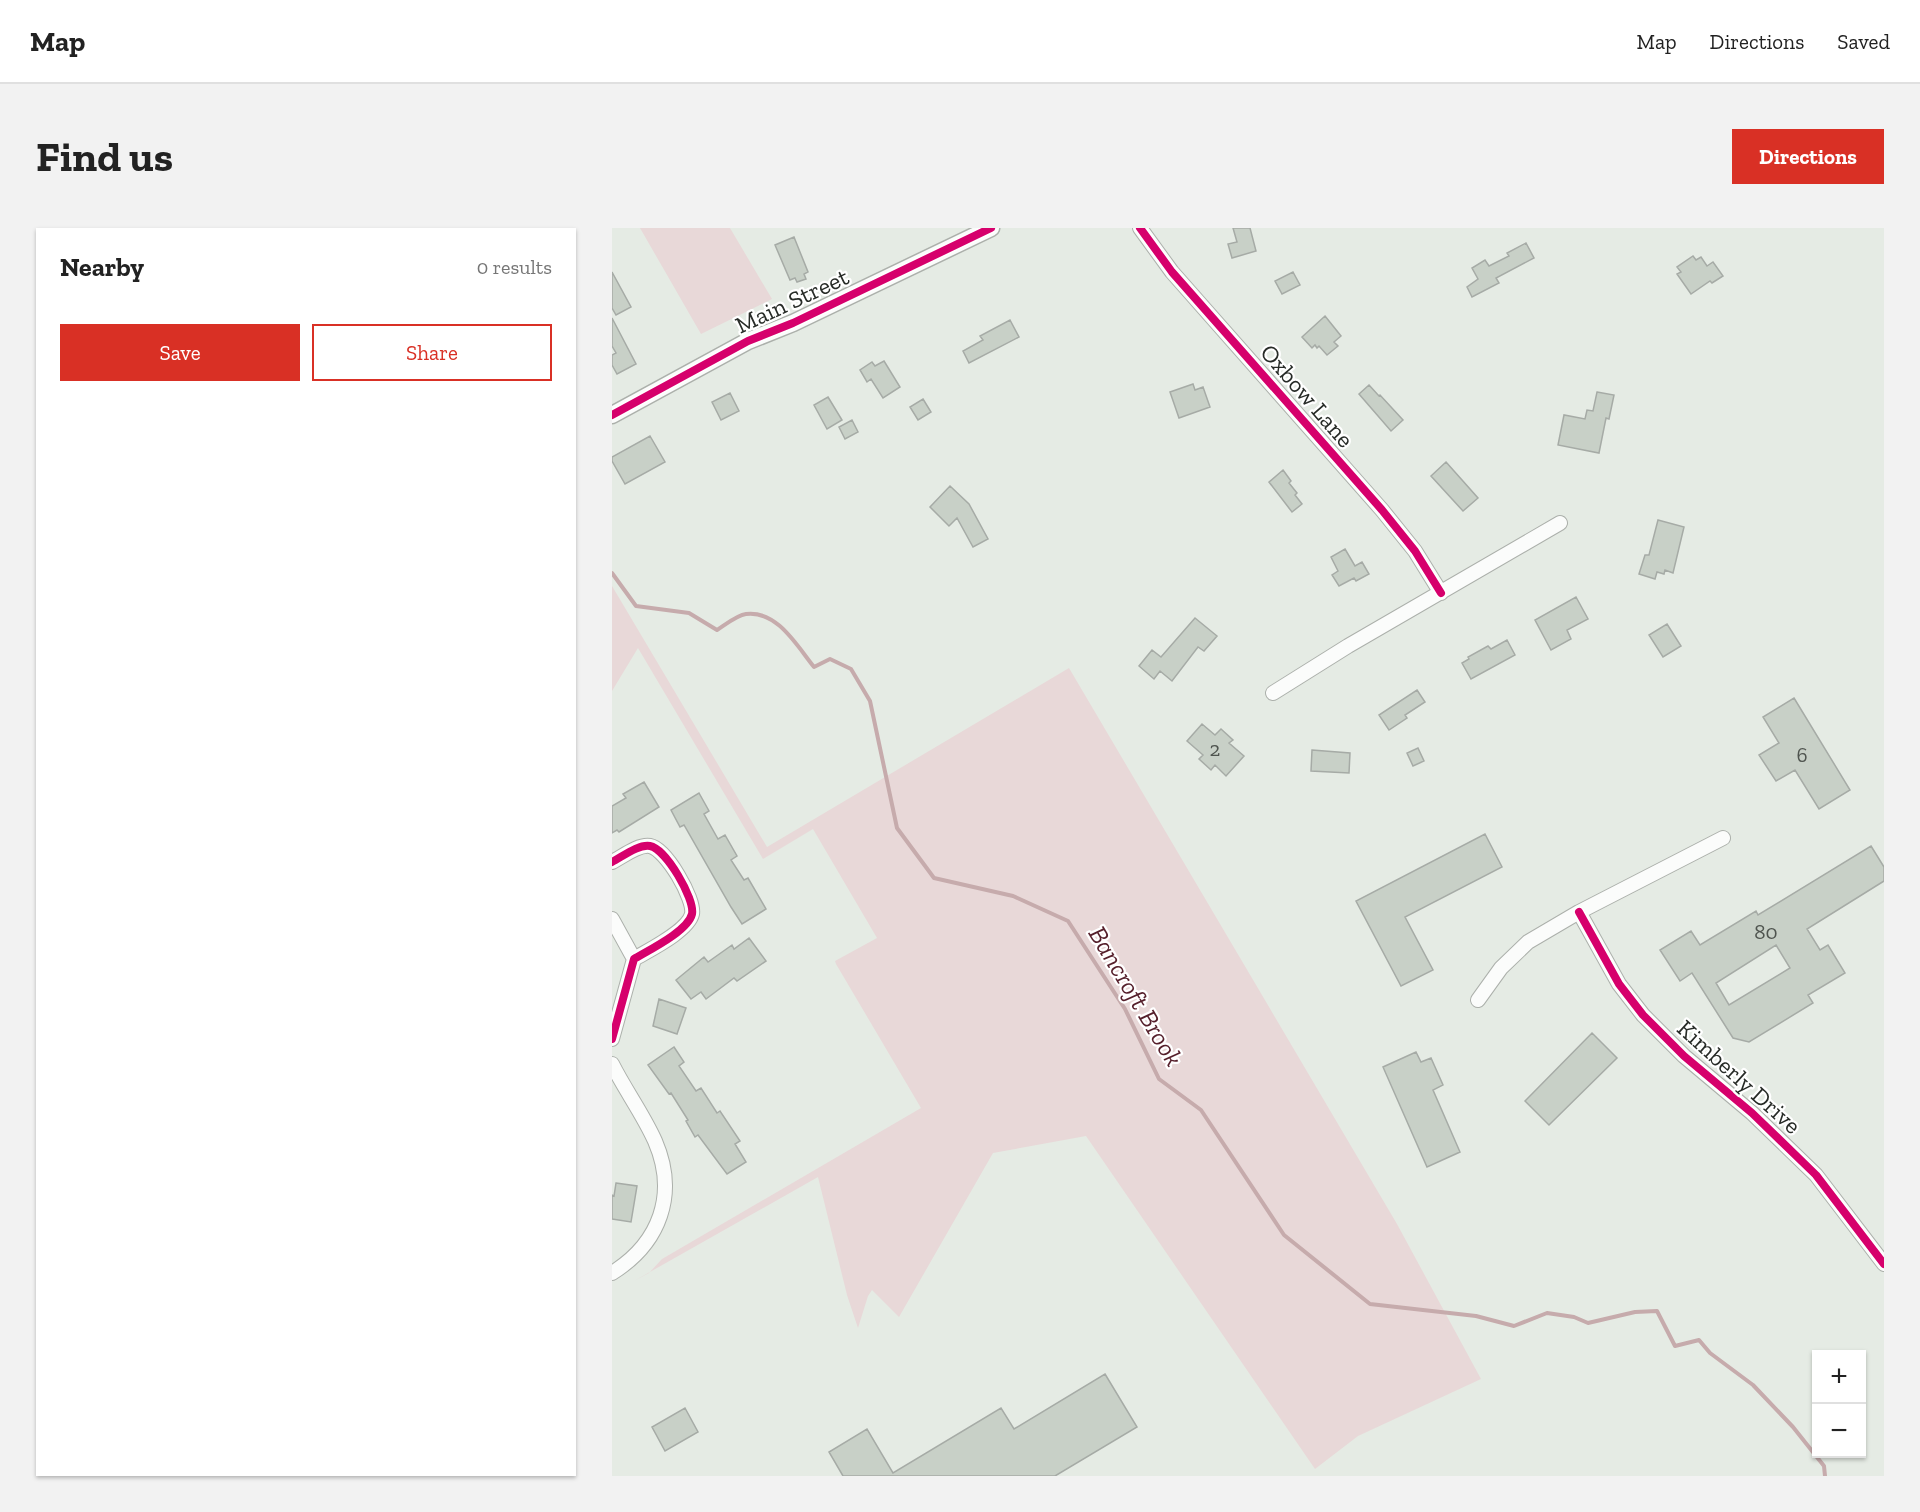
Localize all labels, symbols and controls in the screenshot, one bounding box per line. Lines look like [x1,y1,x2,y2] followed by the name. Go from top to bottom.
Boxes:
[30,25,85,58] text: Map
[1637,29,1677,54] text: Map
[1710,29,1804,54] text: Directions
[1837,29,1890,54] text: Saved
[1732,129,1884,184] button: Directions
[36,131,173,182] text: Find us
[60,251,144,283] text: Nearby
[477,255,552,279] text: 0 results
[731,262,853,339] street label: Main Street
[60,324,300,381] button: Save
[312,324,552,381] button: Share
[1255,338,1360,453] street label: Oxbow Lane
[1210,736,1220,761] house number: 2
[1796,742,1808,767] house number: 6
[1754,919,1778,944] house number: 80
[1082,920,1190,1072] water label: Bancroft Brook
[1671,1013,1807,1140] street label: Kimberly Drive
[1812,1350,1866,1458] map controls
[1812,1350,1866,1404] button: +
[1812,1404,1866,1458] button: −

